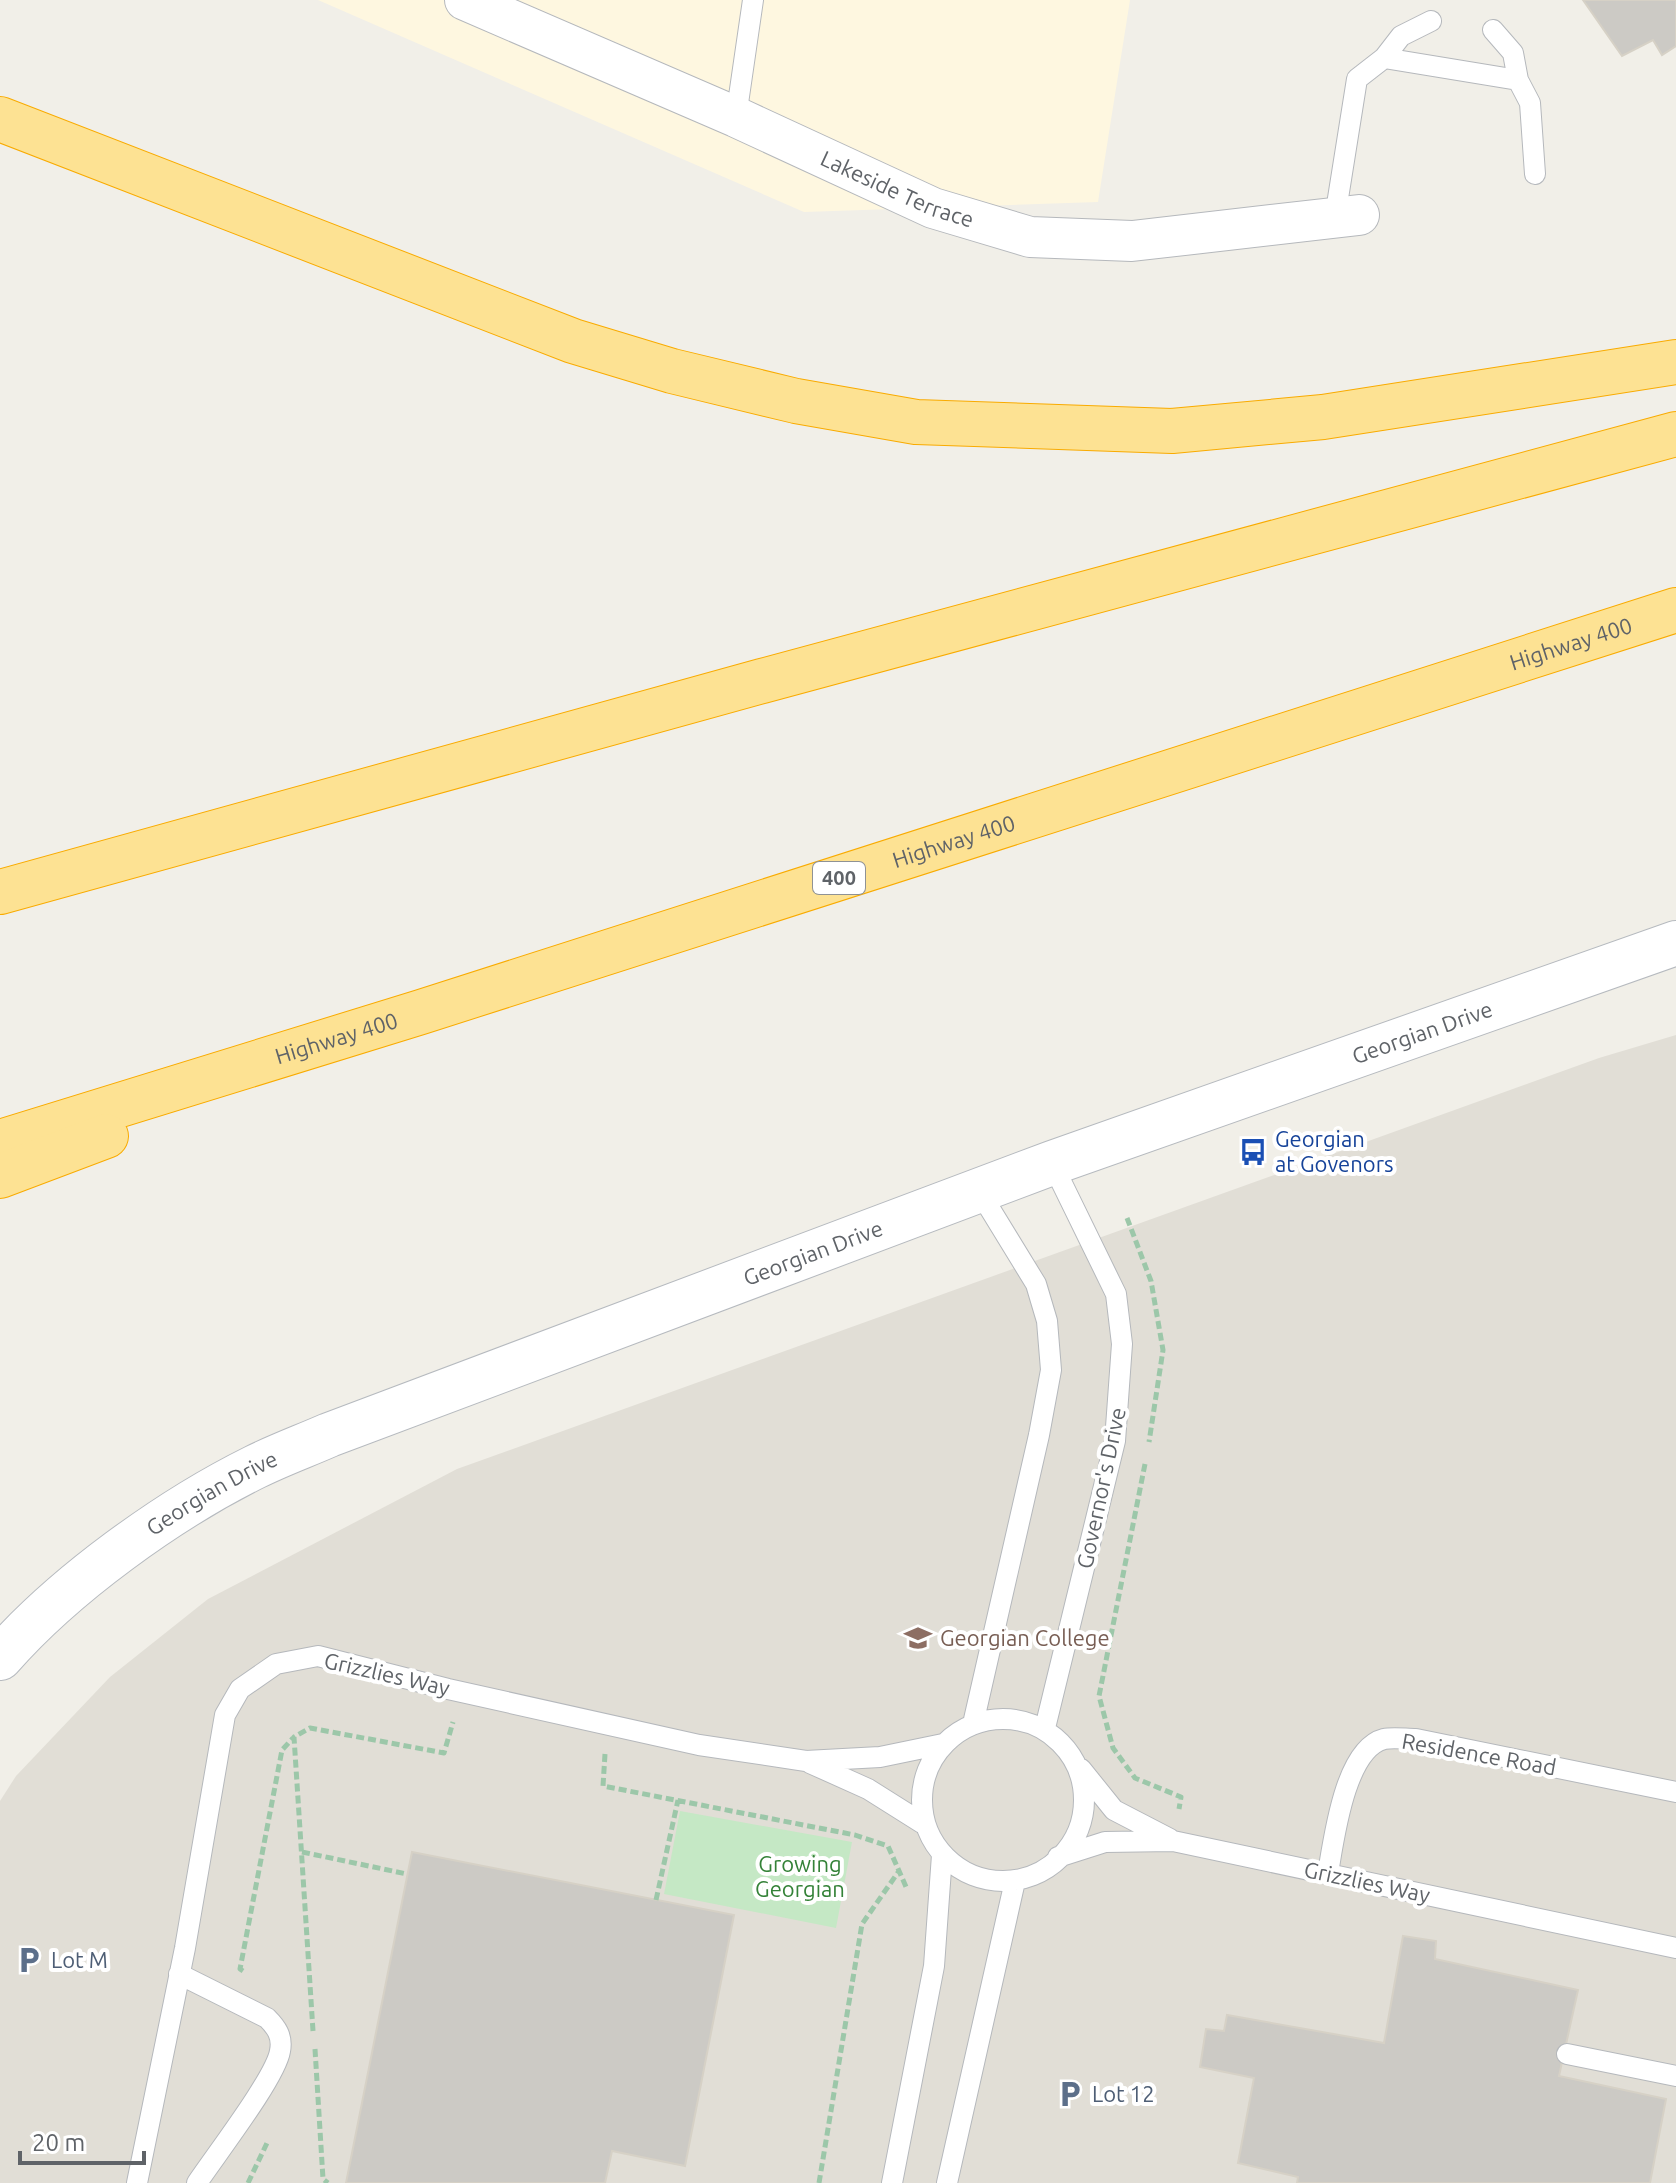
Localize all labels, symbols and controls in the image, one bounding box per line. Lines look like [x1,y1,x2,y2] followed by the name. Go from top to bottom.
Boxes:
[817,145,977,231] street label: Lakeside Terrace
[1506,612,1635,675] street label: Highway 400
[889,810,1018,872] street label: Highway 400
[813,862,865,894] road number: 400
[1349,996,1496,1068] street label: Georgian Drive
[272,1007,401,1068] street label: Highway 400
[1275,1126,1394,1176] place label: Georgian at Govenors
[1238,1137,1268,1167] bus stop icon: Georgian at Govenors
[740,1215,886,1290] street label: Georgian Drive
[1071,1405,1130,1571] street label: Governor's Drive
[141,1445,281,1540] street label: Georgian Drive
[903,1623,933,1653] school or university icon: Georgian College
[940,1625,1110,1650] place label: Georgian College
[322,1647,453,1700] street label: Grizzlies Way
[1400,1728,1558,1779] street label: Residence Road
[755,1851,845,1901] park label: Growing Georgian
[1302,1856,1433,1907] street label: Grizzlies Way
[14,1945,44,1975] parking icon: Lot M
[51,1947,108,1972] place label: Lot M
[1055,2079,1085,2109] parking icon: Lot 12
[1092,2081,1155,2106] place label: Lot 12
[20,2115,144,2165] scale bar
[32,2129,85,2156] text: 20 m

